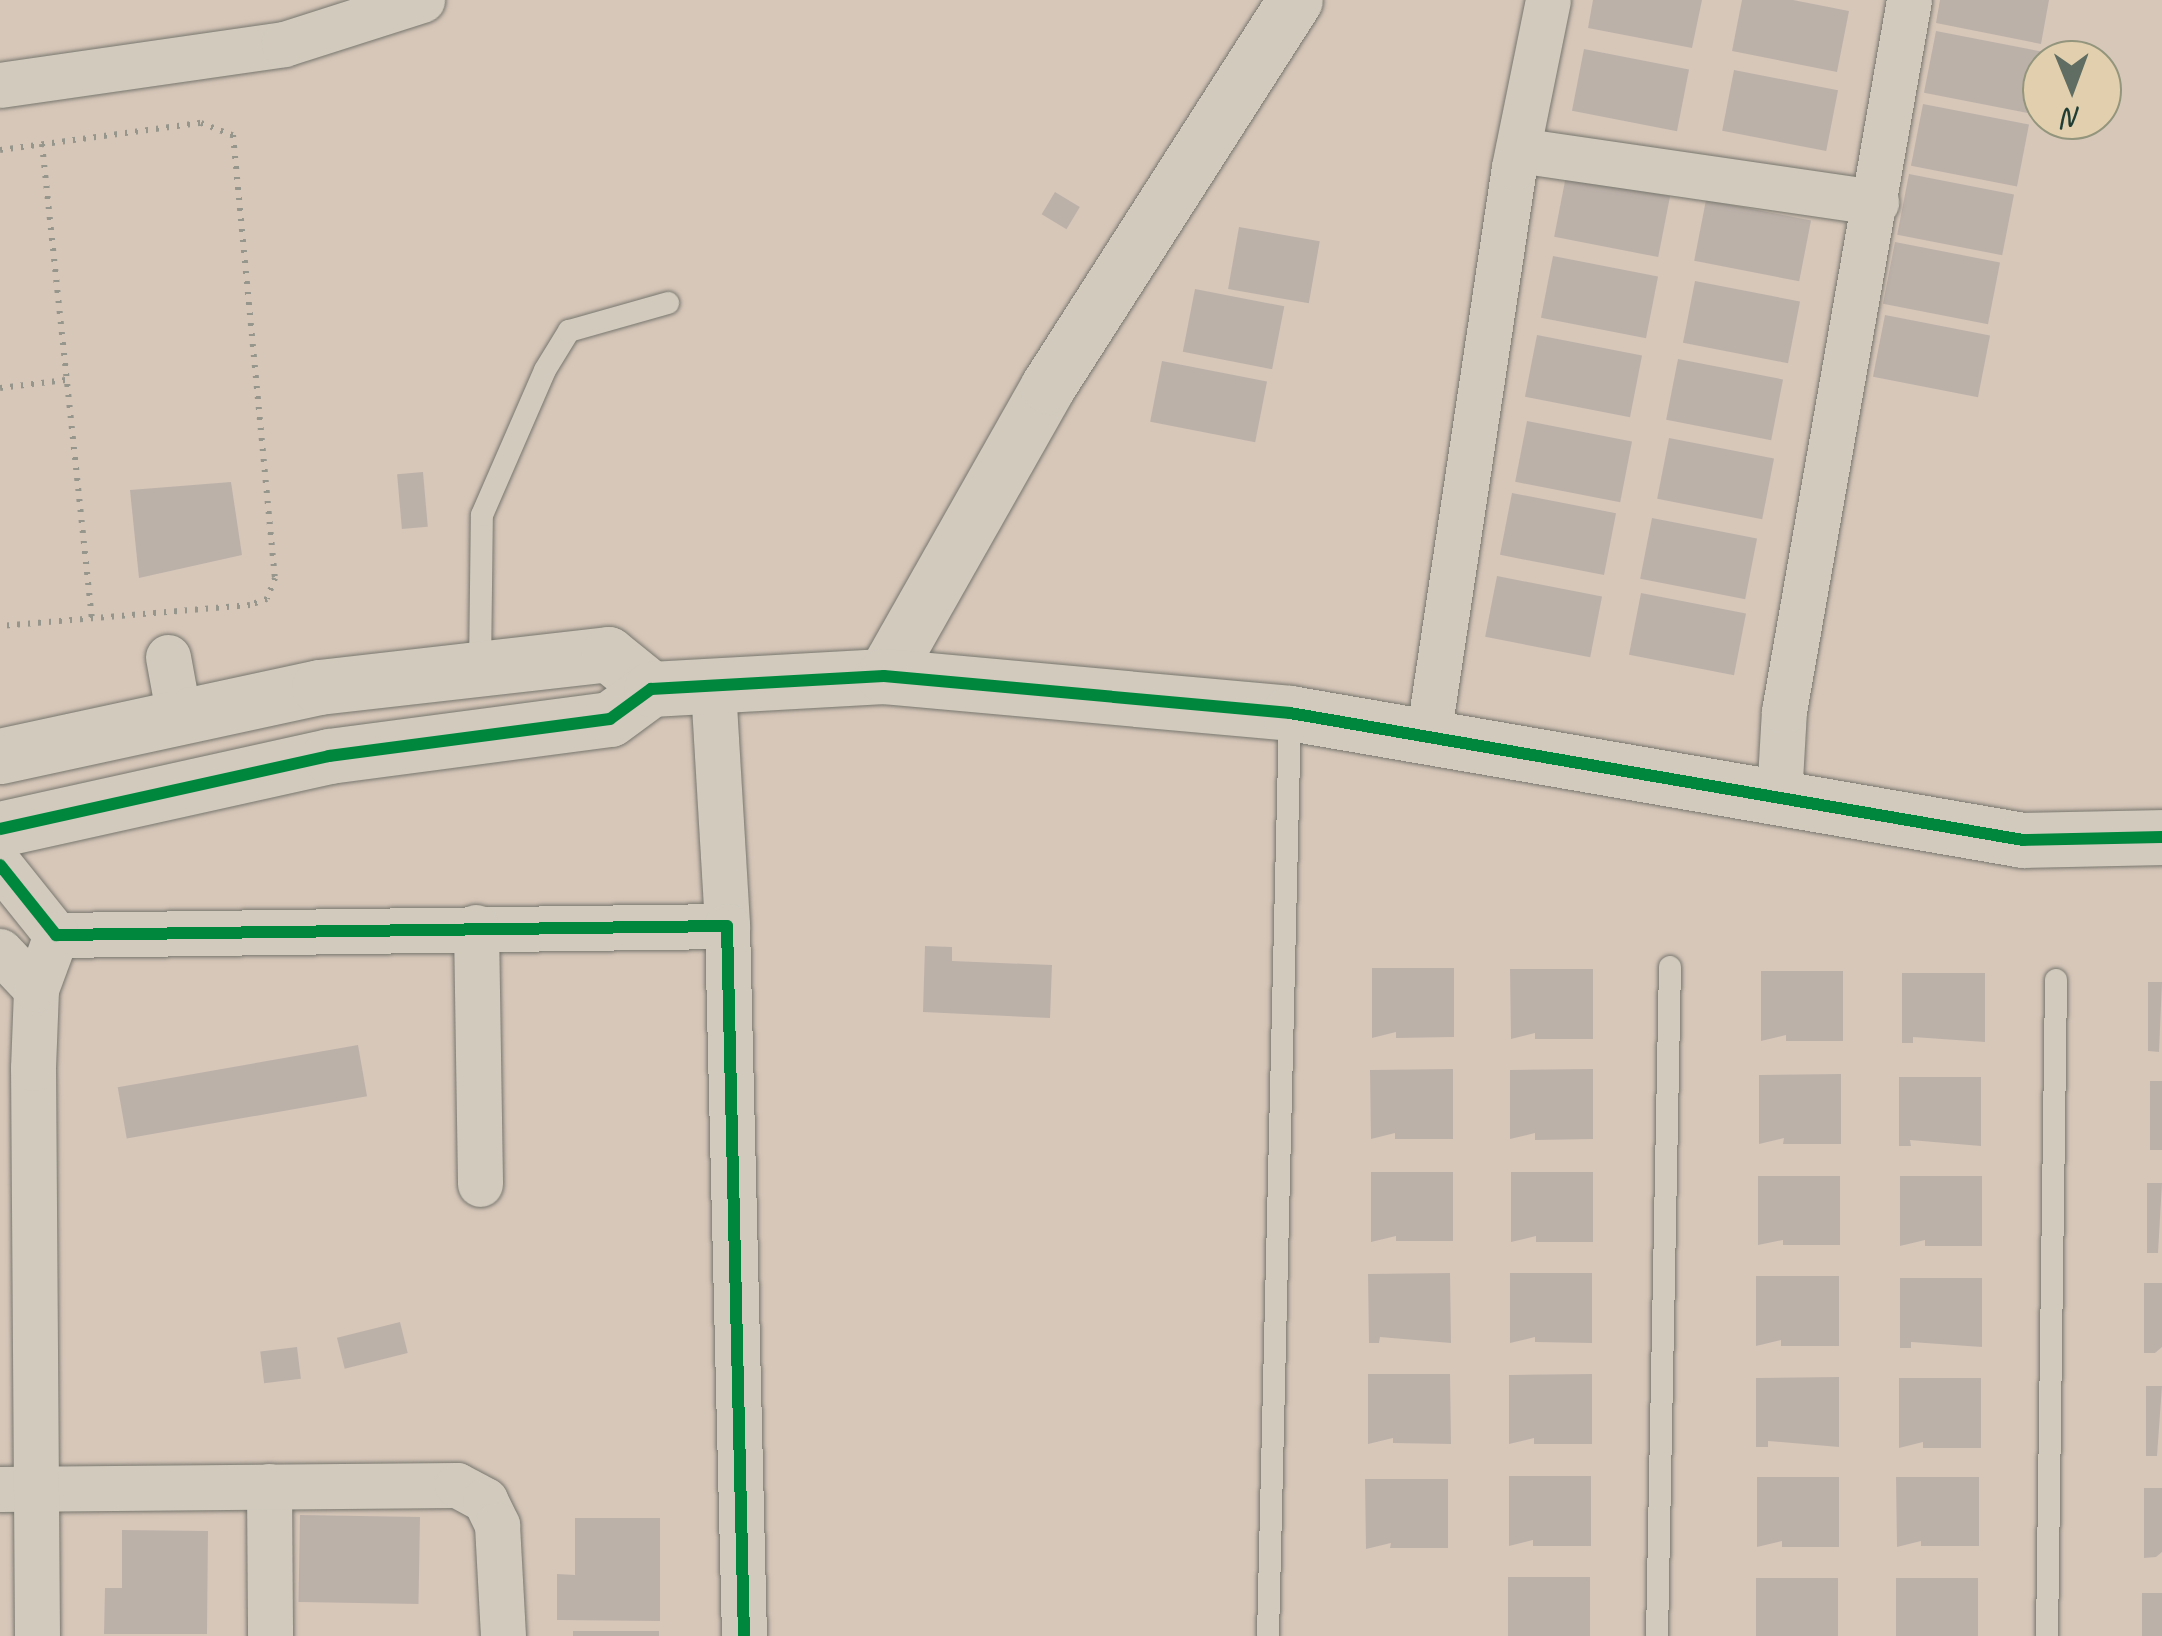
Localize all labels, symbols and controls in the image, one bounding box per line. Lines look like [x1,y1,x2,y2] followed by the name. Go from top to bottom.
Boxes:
[2022,40,2122,140] north arrow
[2064,101,2081,136] text: N

